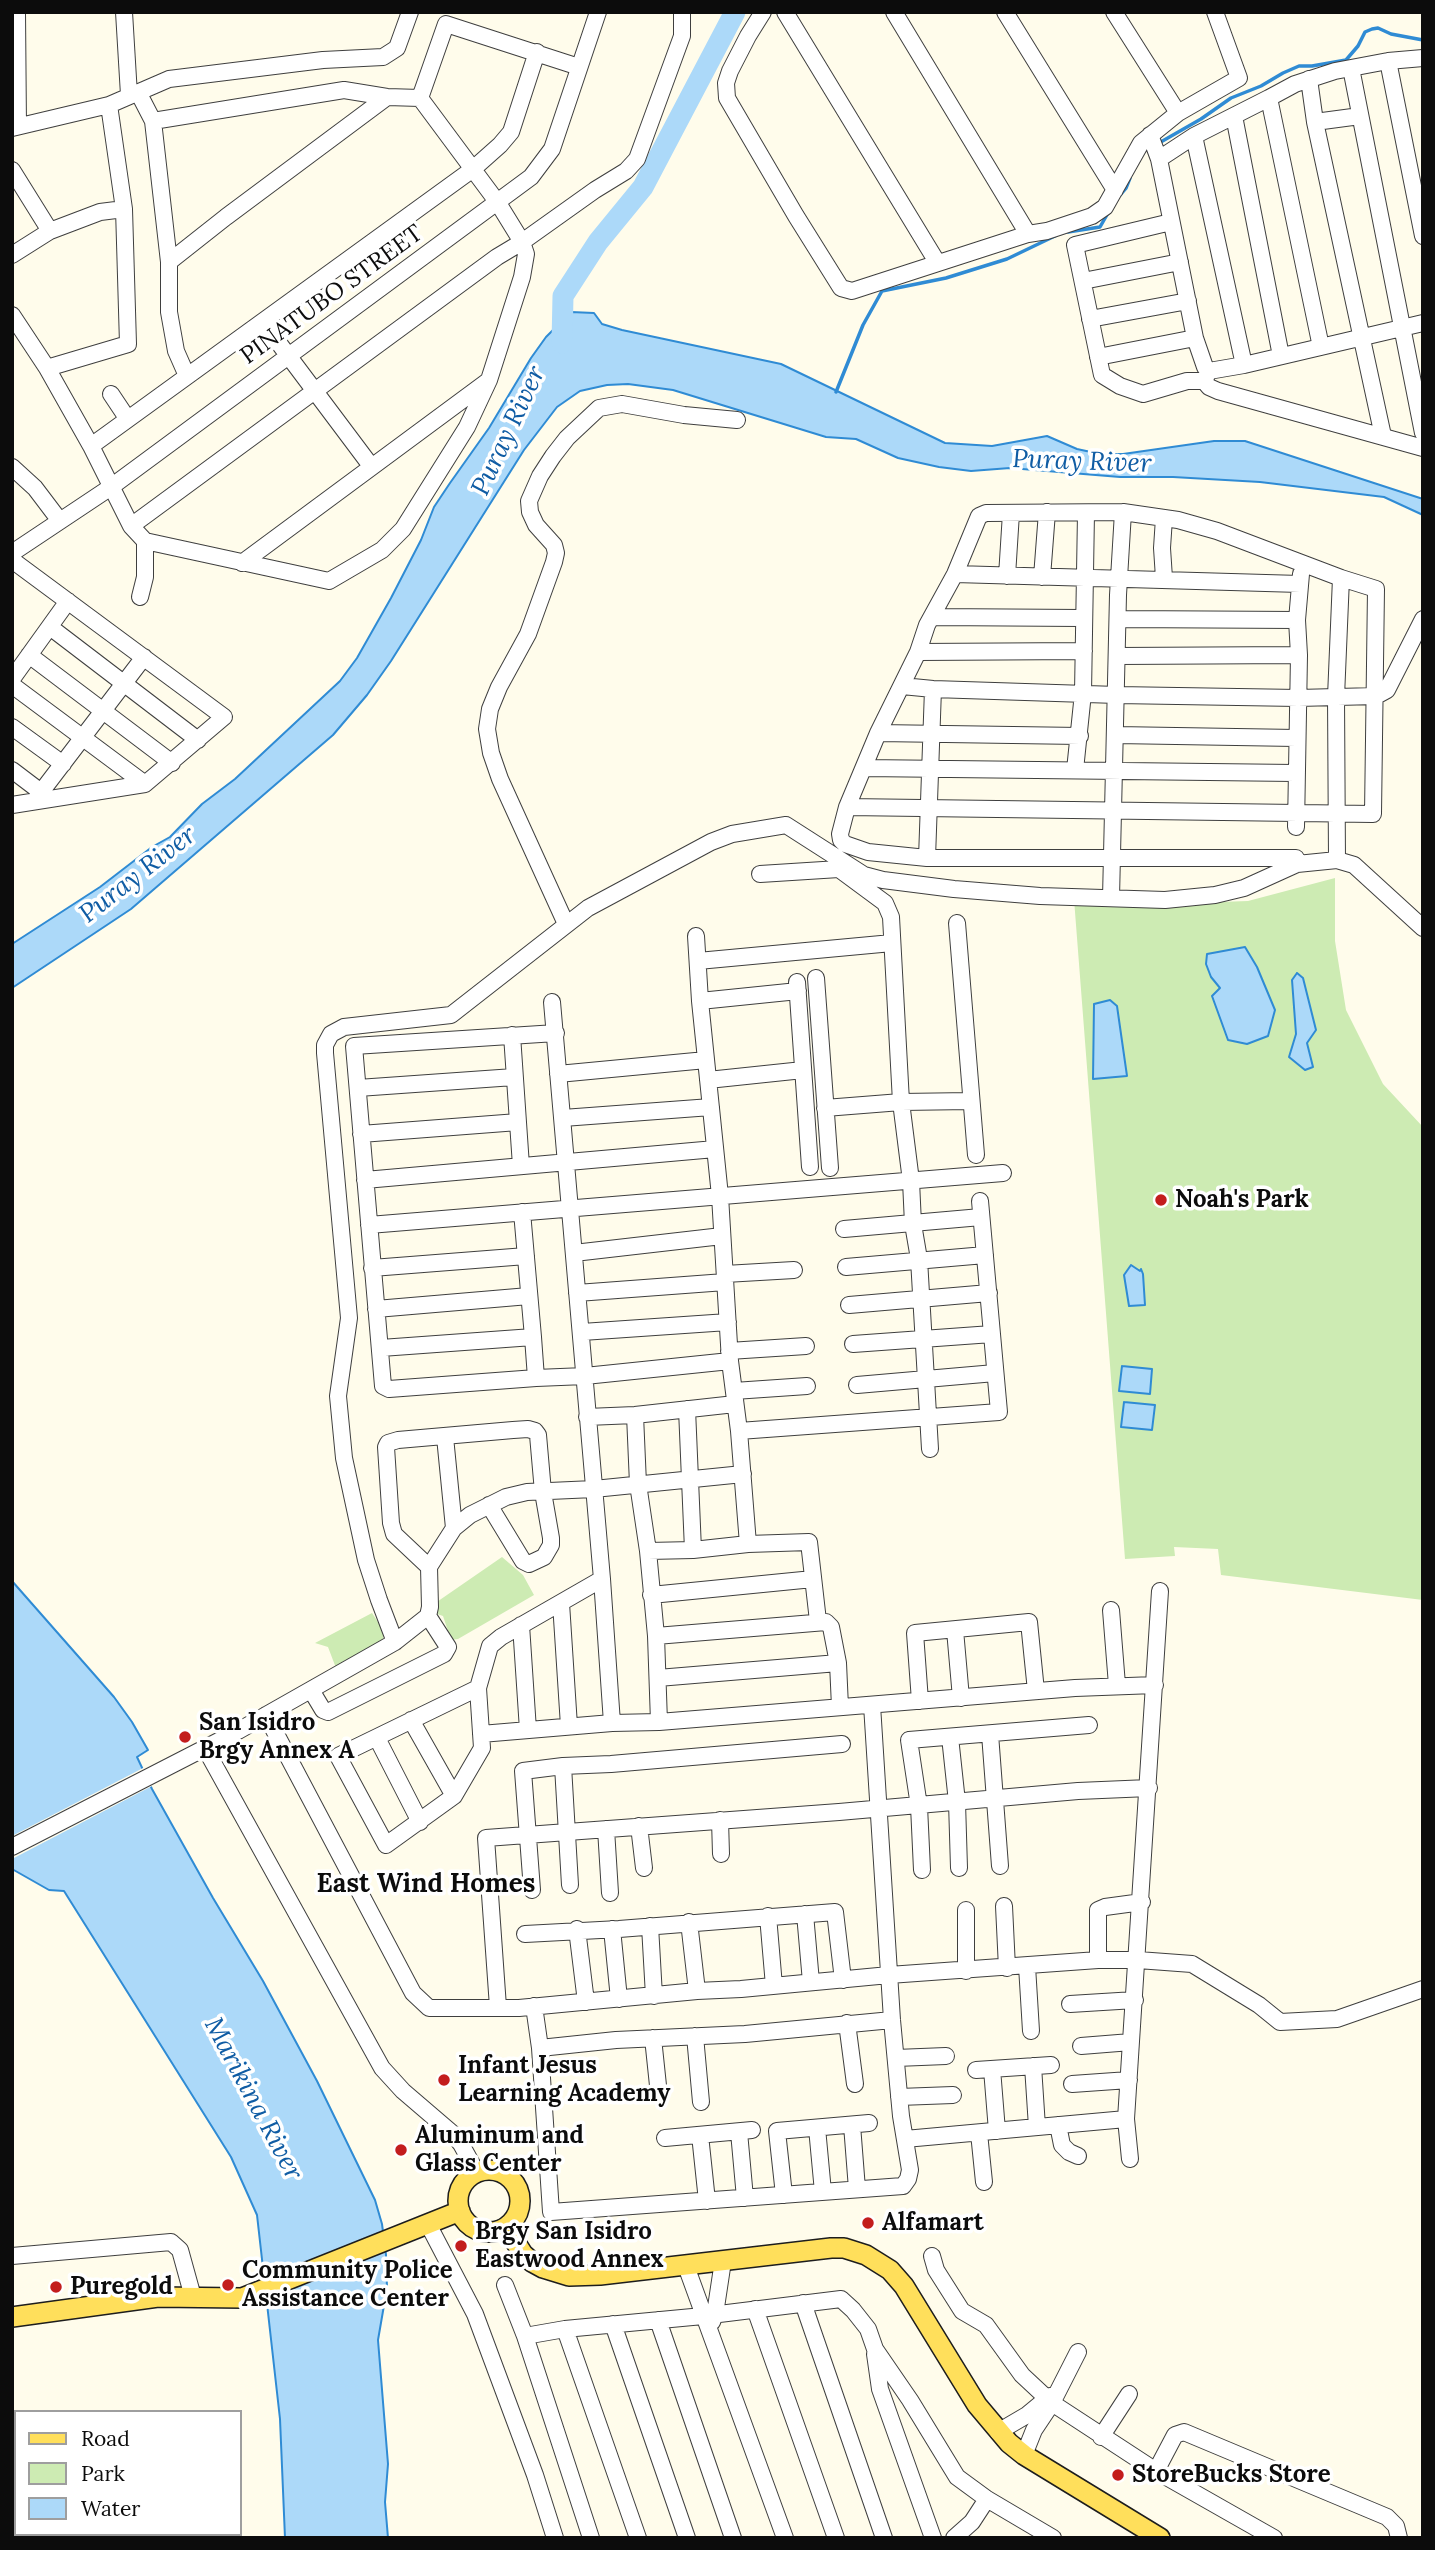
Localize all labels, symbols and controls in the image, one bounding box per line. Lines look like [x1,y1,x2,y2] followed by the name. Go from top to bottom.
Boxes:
[235,219,429,371] street label: PINATUBO STREET
[465,361,553,501] water label: Puray River
[1012,444,1152,480] water label: Puray River
[73,820,203,930] water label: Puray River
[1175,1186,1309,1214] place label: Noah's Park
[1153,1192,1169,1208] marker: Noah's Park
[199,1709,355,1765] place label: San Isidro Brgy Annex A
[177,1729,193,1745] marker: San Isidro Brgy Annex A
[317,1869,535,1901] district label: East Wind Homes
[197,2012,309,2186] water label: Marikina River
[458,2052,671,2108] place label: Infant Jesus Learning Academy
[436,2072,452,2088] marker: Infant Jesus Learning Academy
[415,2122,584,2178] place label: Aluminum and Glass Center
[393,2142,409,2158] marker: Aluminum and Glass Center
[882,2209,984,2237] place label: Alfamart
[860,2215,876,2231] marker: Alfamart
[475,2218,664,2274] place label: Brgy San Isidro Eastwood Annex
[453,2238,469,2254] marker: Brgy San Isidro Eastwood Annex
[242,2257,453,2313] place label: Community Police Assistance Center
[70,2273,173,2301] place label: Puregold
[220,2277,236,2293] marker: Community Police Assistance Center
[48,2279,64,2295] marker: Puregold
[14,2410,242,2536] legend
[81,2425,130,2452] text: Road
[81,2460,125,2487] text: Park
[1132,2461,1331,2489] place label: StoreBucks Store
[1110,2467,1126,2483] marker: StoreBucks Store
[81,2495,140,2522] text: Water

